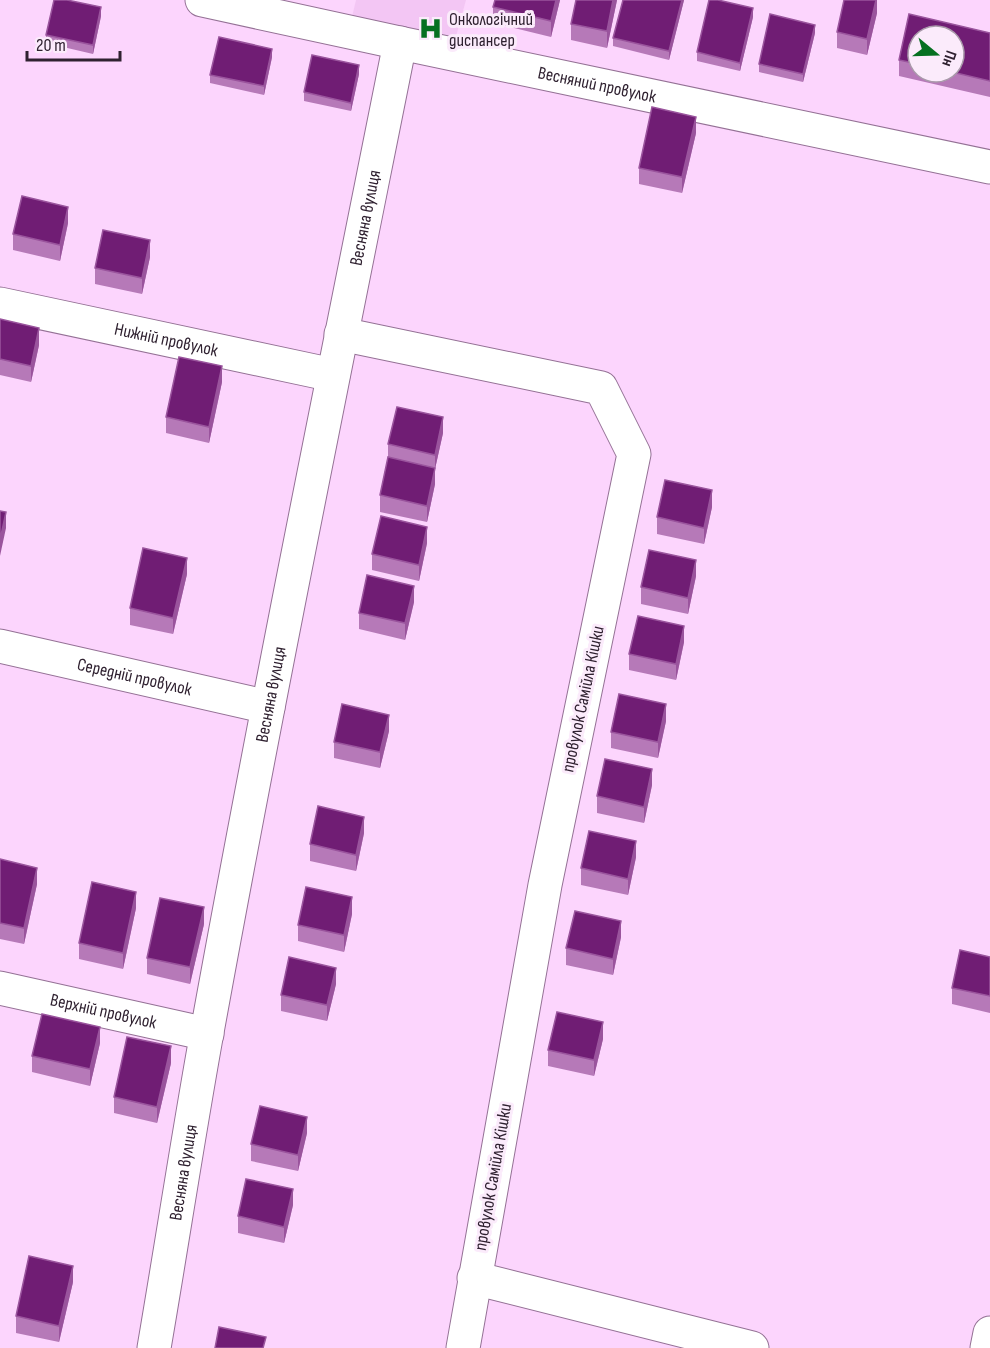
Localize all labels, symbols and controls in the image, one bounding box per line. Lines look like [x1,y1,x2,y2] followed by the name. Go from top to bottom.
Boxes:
[449,9,533,51] place label: Онкологічний диспансер
[418,16,444,42] hospital icon: Онкологічний диспансер
[27,24,120,62] scale bar
[906,24,966,84] north arrow
[36,35,66,56] text: 20 m
[937,48,960,69] text: Пн
[536,62,658,107] street label: Весняний провулок
[345,168,385,267] street label: Весняна вулиця
[113,318,220,361] street label: Нижній провулок
[557,624,609,774] street label: провулок Самійла Кішки
[251,645,290,744] street label: Весняна вулиця
[75,653,194,700] street label: Середній провулок
[48,989,159,1033] street label: Верхній провулок
[470,1102,516,1252] street label: провулок Самійла Кішки
[165,1123,201,1222] street label: Весняна вулиця

